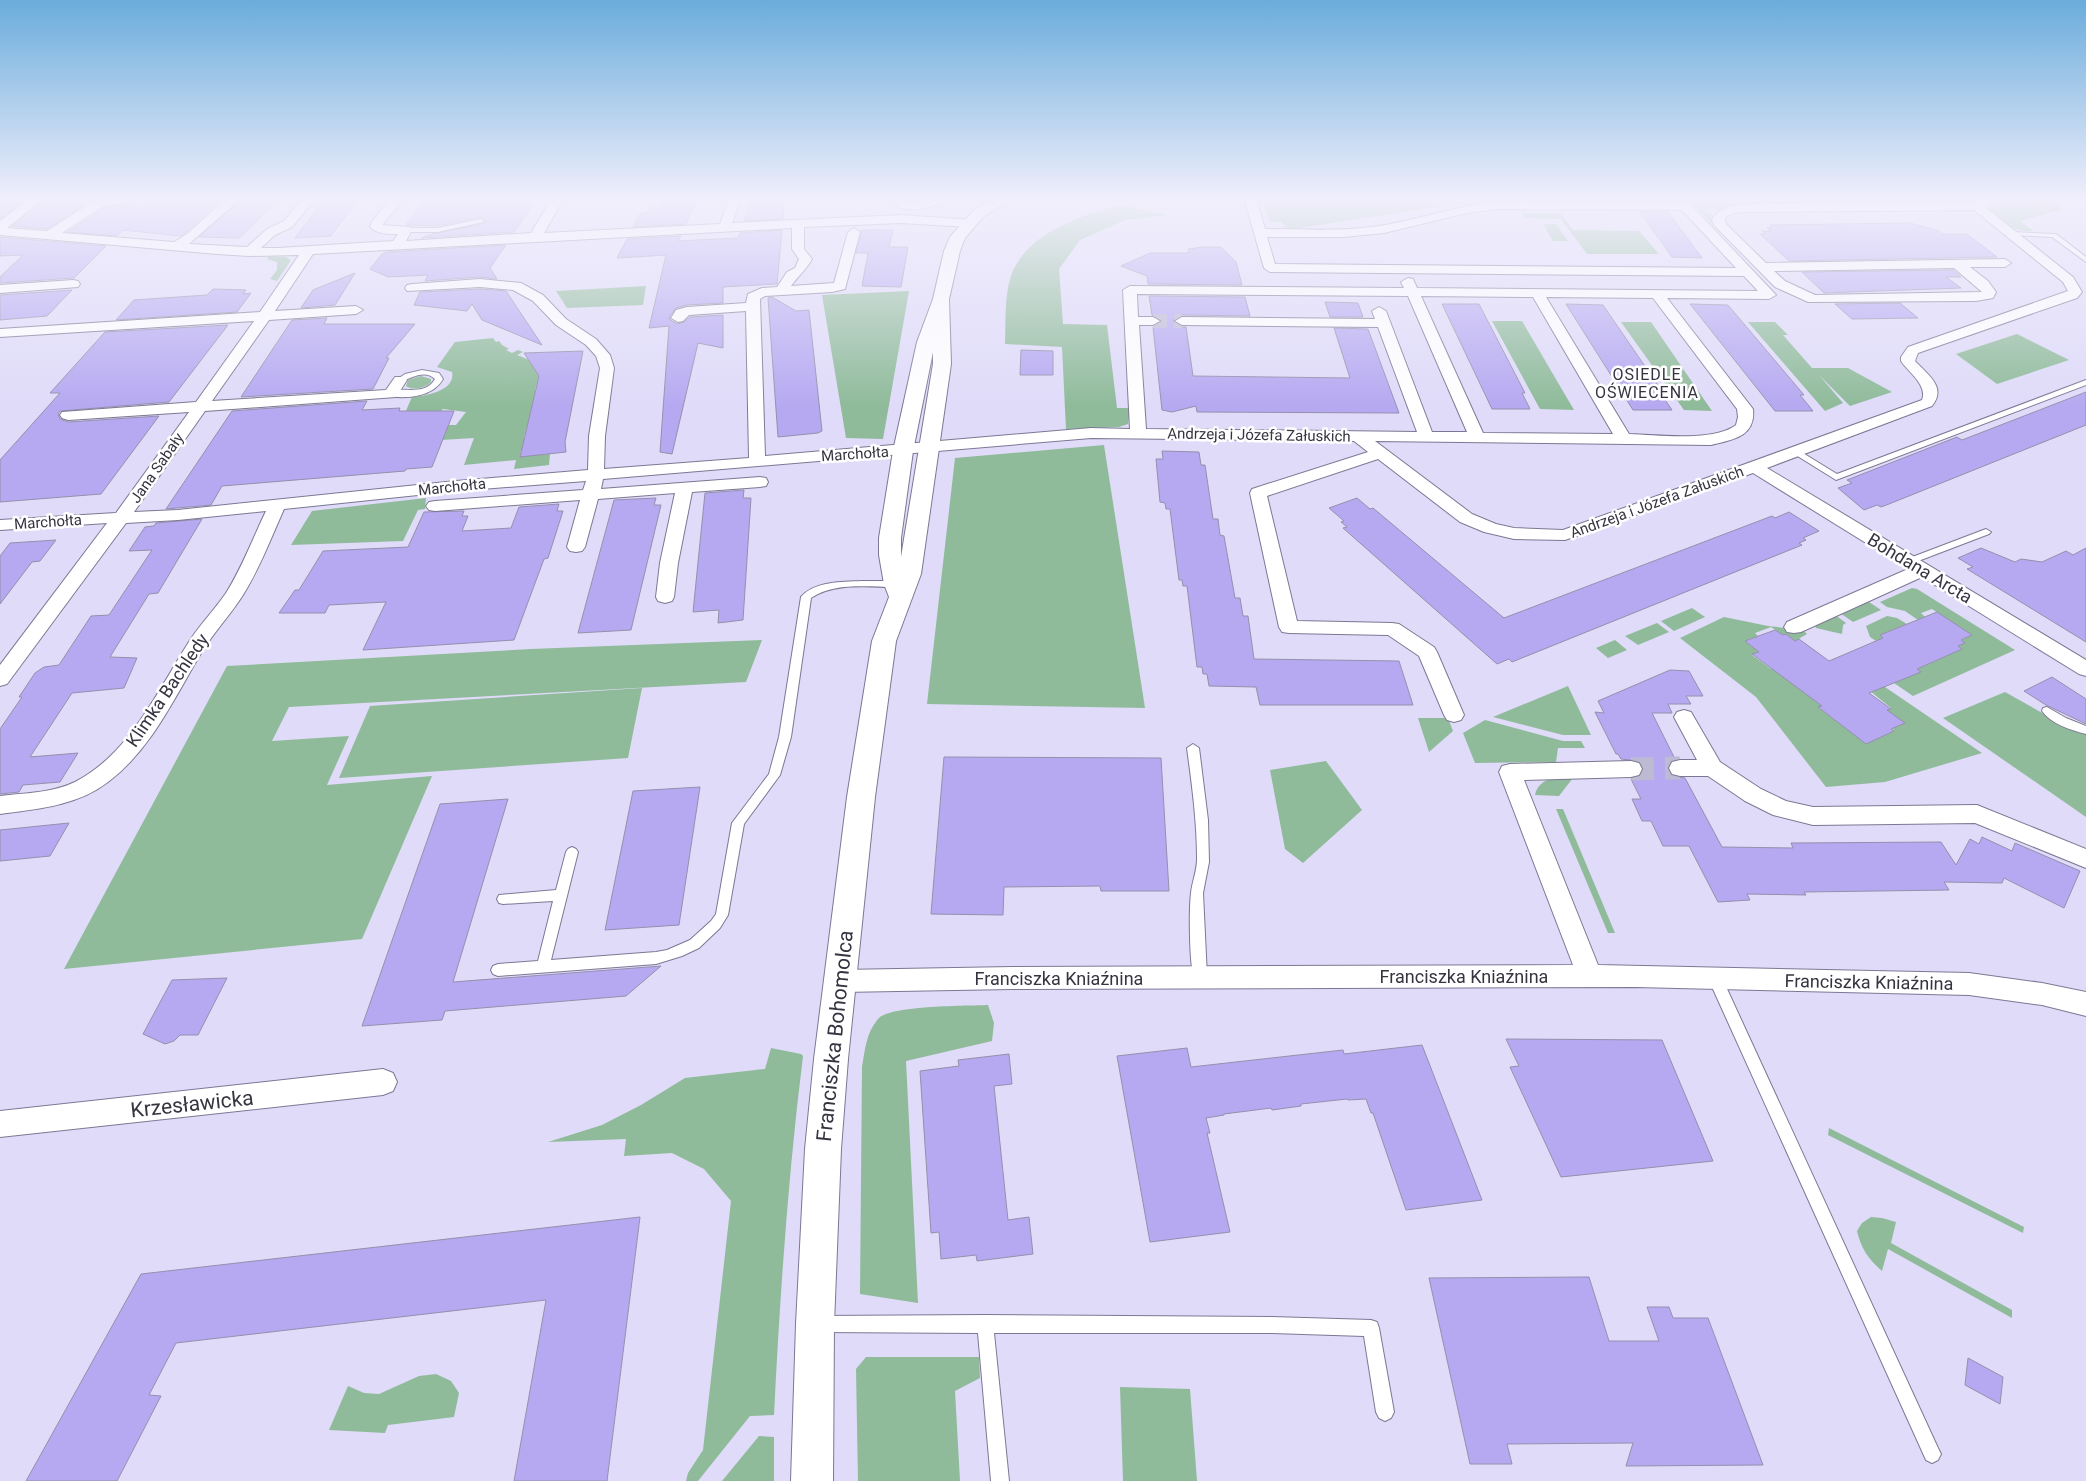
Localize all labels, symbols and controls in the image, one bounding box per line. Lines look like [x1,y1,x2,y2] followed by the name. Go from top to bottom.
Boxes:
[1595,365,1699,402] district label: OSIEDLE OŚWIECENIA
[1167,424,1351,446] street label: Andrzeja i Józefa Załuskich
[126,429,188,507] street label: Jana Sabały
[820,443,890,465] street label: Marchołta
[1568,462,1746,542] street label: Andrzeja i Józefa Załuskich
[417,474,487,500] street label: Marchołta
[13,511,83,533] street label: Marchołta
[1864,529,1976,607] street label: Bohdana Arcta
[121,629,213,751] street label: Klimka Bachledy
[812,929,858,1143] street label: Franciszka Bohomolca
[1380,966,1548,987] street label: Franciszka Kniaźnina
[975,968,1143,989] street label: Franciszka Kniaźnina
[1784,970,1954,994] street label: Franciszka Kniaźnina
[129,1086,255,1122] street label: Krzesławicka

